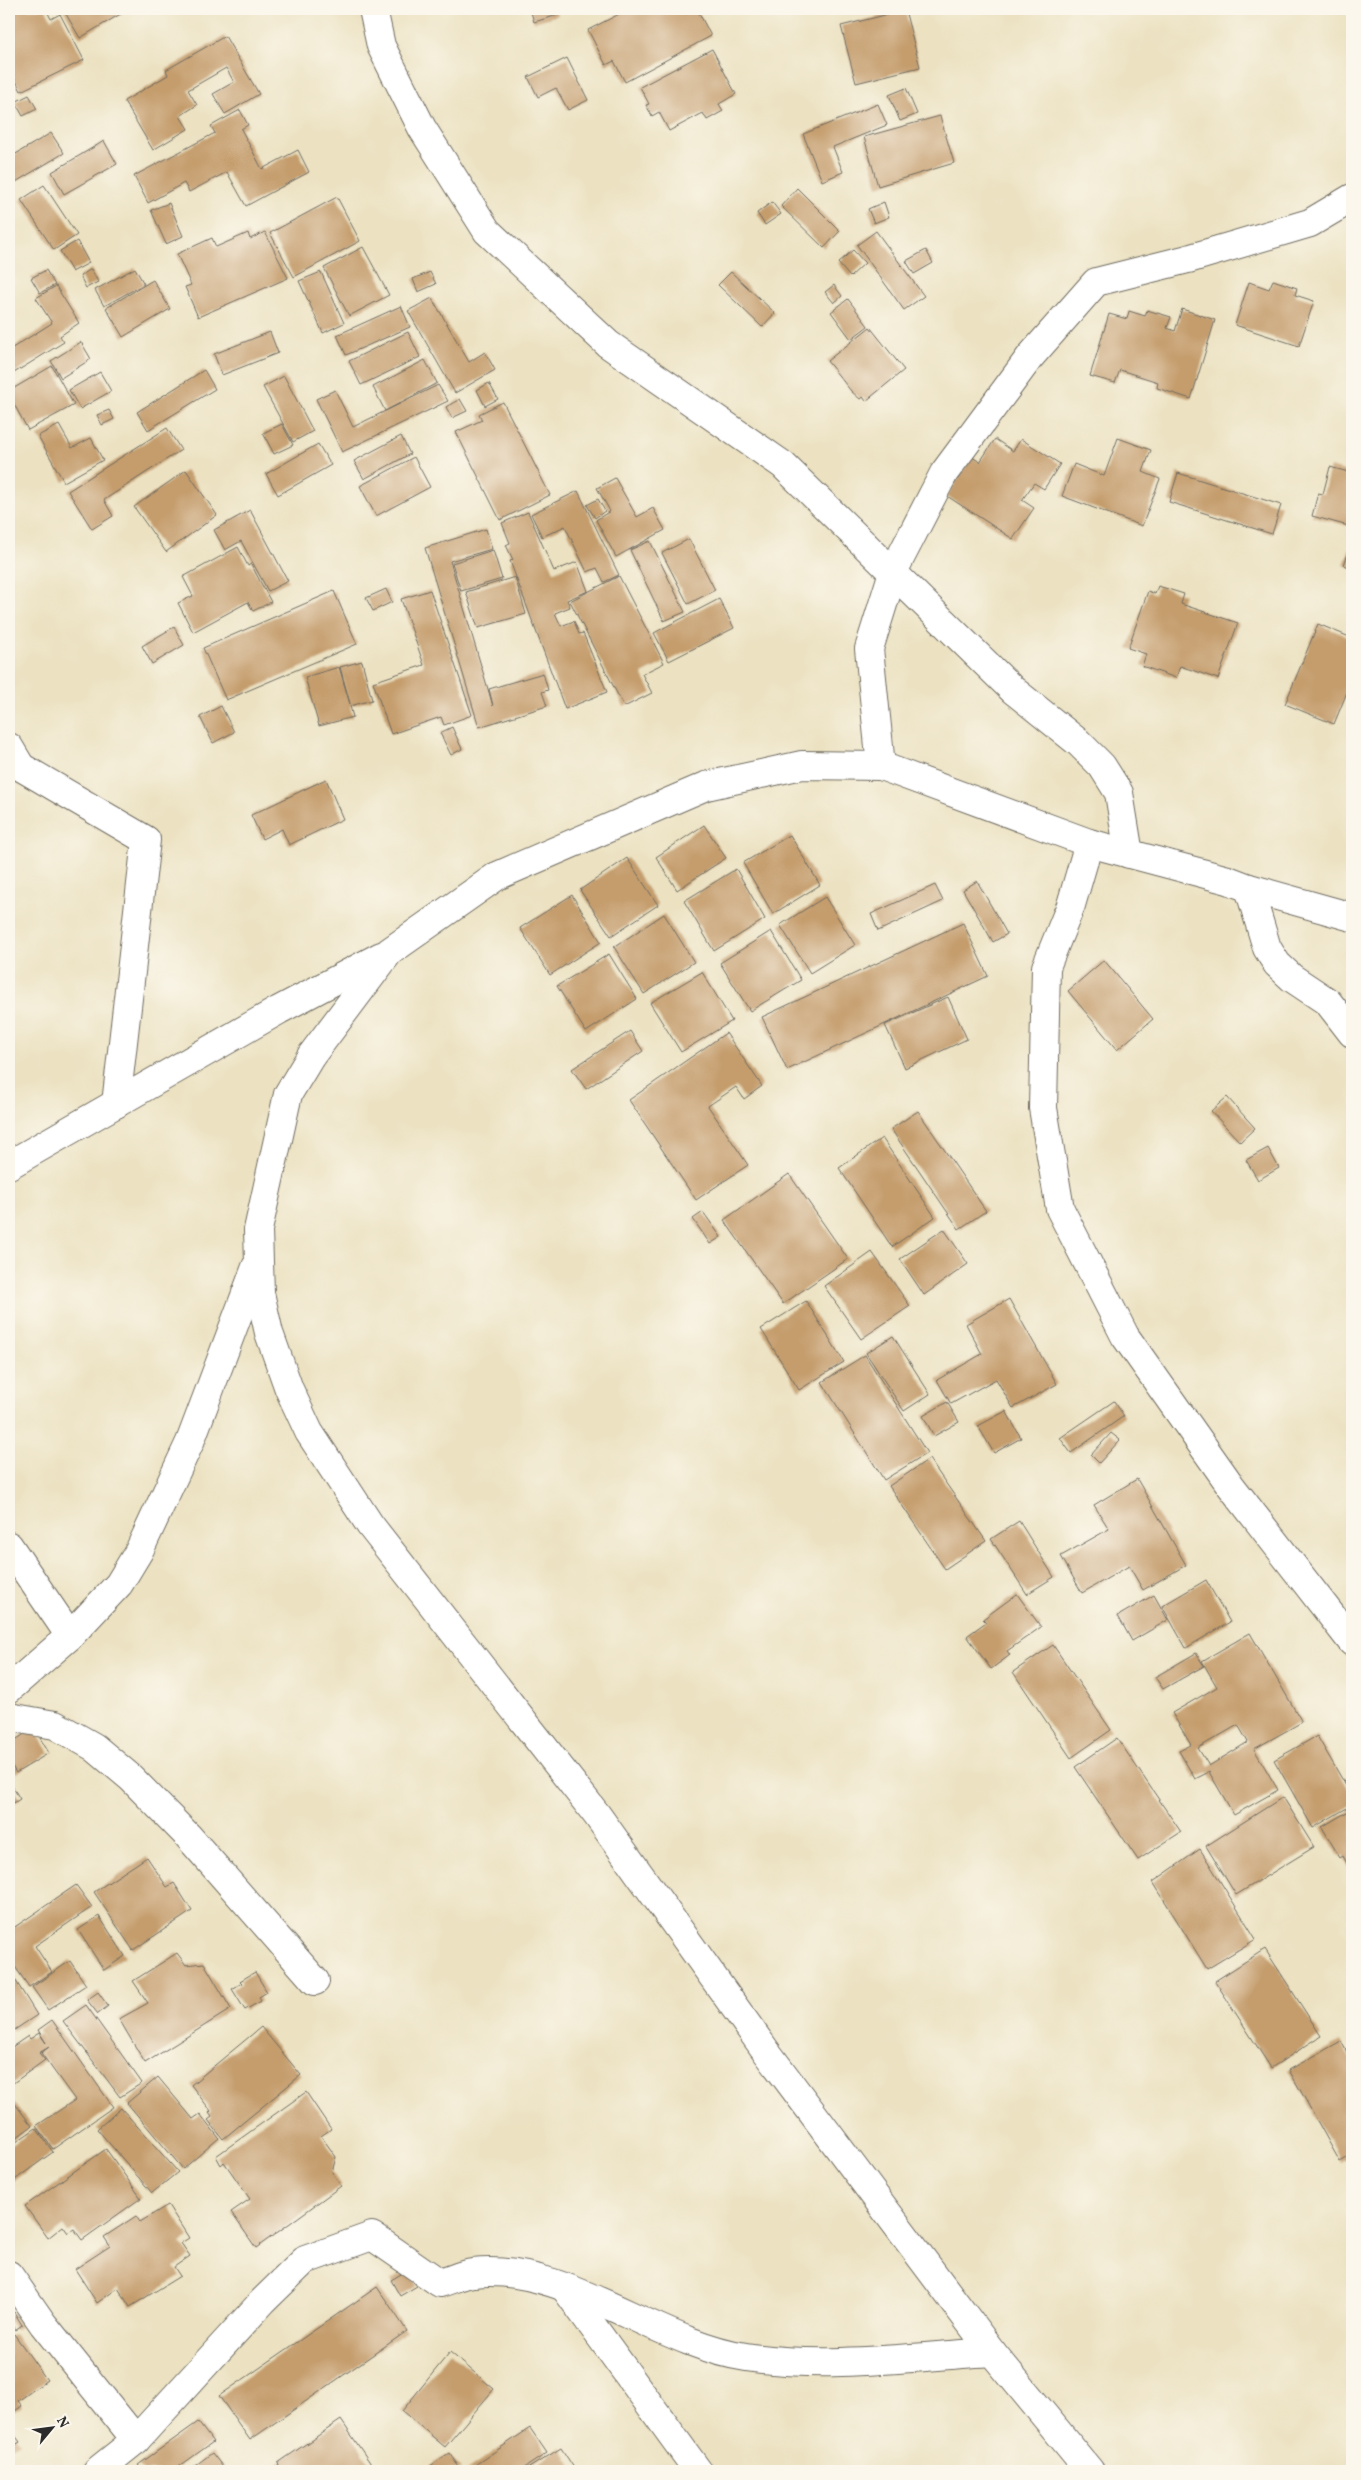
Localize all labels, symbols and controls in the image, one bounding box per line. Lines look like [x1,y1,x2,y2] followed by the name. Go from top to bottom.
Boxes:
[28,2402,78,2452] north arrow
[51,2413,73,2431] text: N

